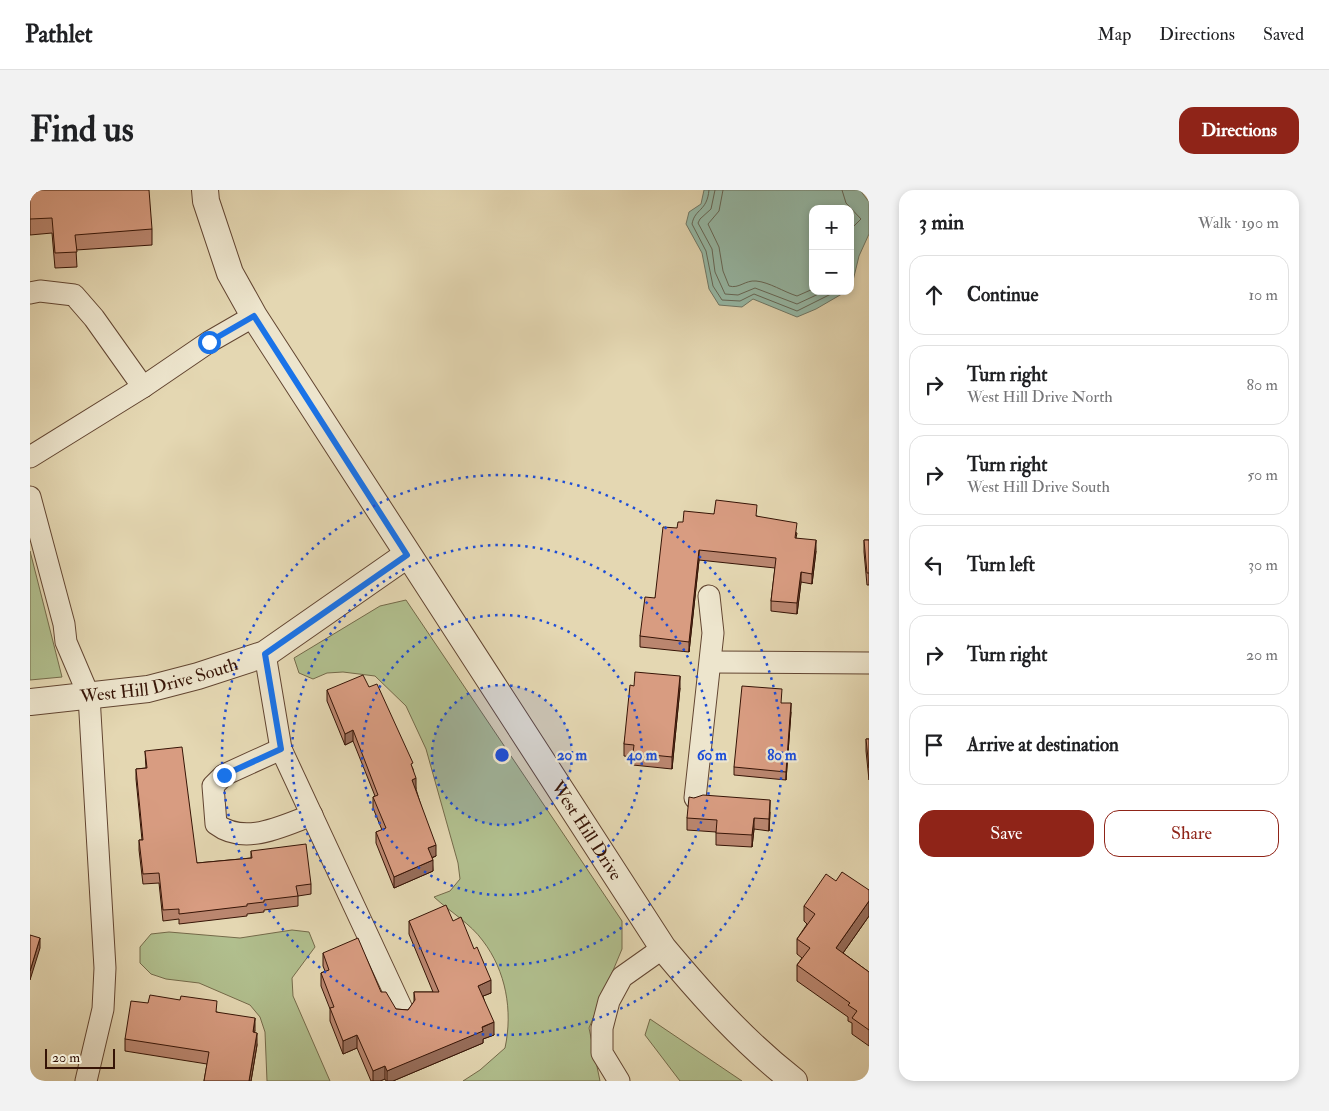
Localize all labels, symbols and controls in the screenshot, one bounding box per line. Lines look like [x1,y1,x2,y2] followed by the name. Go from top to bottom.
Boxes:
[25,19,93,50] text: Pathlet
[1098,23,1131,46] text: Map
[1159,23,1235,46] text: Directions
[1263,23,1304,46] text: Saved
[1179,107,1299,154] button: Directions
[30,108,134,152] text: Find us
[809,205,854,295] map controls
[809,205,854,250] button: +
[919,209,964,236] text: 3 min
[1198,213,1279,233] text: Walk · 190 m
[809,250,854,295] button: −
[920,281,948,309] icon: ahead
[967,283,1038,307] text: Continue
[1248,285,1278,305] text: 10 m
[198,331,221,354] route start
[967,363,1047,387] text: Turn right
[920,371,948,399] icon: right
[1247,375,1278,395] text: 80 m
[967,387,1113,407] text: West Hill Drive North
[967,453,1047,477] text: Turn right
[920,461,948,489] icon: right
[1247,465,1278,485] text: 50 m
[967,477,1110,497] text: West Hill Drive South
[920,551,948,579] icon: left
[967,553,1035,577] text: Turn left
[1248,555,1278,575] text: 30 m
[920,641,948,669] icon: right
[967,643,1047,667] text: Turn right
[1246,645,1278,665] text: 20 m
[78,653,241,709] street label: West Hill Drive South
[920,731,948,759] icon: arrive
[967,733,1119,757] text: Arrive at destination
[493,746,511,764] centre of rings
[557,746,587,765] text: 20 m
[626,746,658,765] text: 40 m
[697,746,727,765] text: 60 m
[767,746,797,765] text: 80 m
[213,764,236,787] route end
[545,776,627,885] street label: West Hill Drive
[919,810,1094,857] button: Save
[1104,810,1279,857] button: Share
[45,1046,115,1069] scale bar
[52,1049,80,1066] text: 20 m

